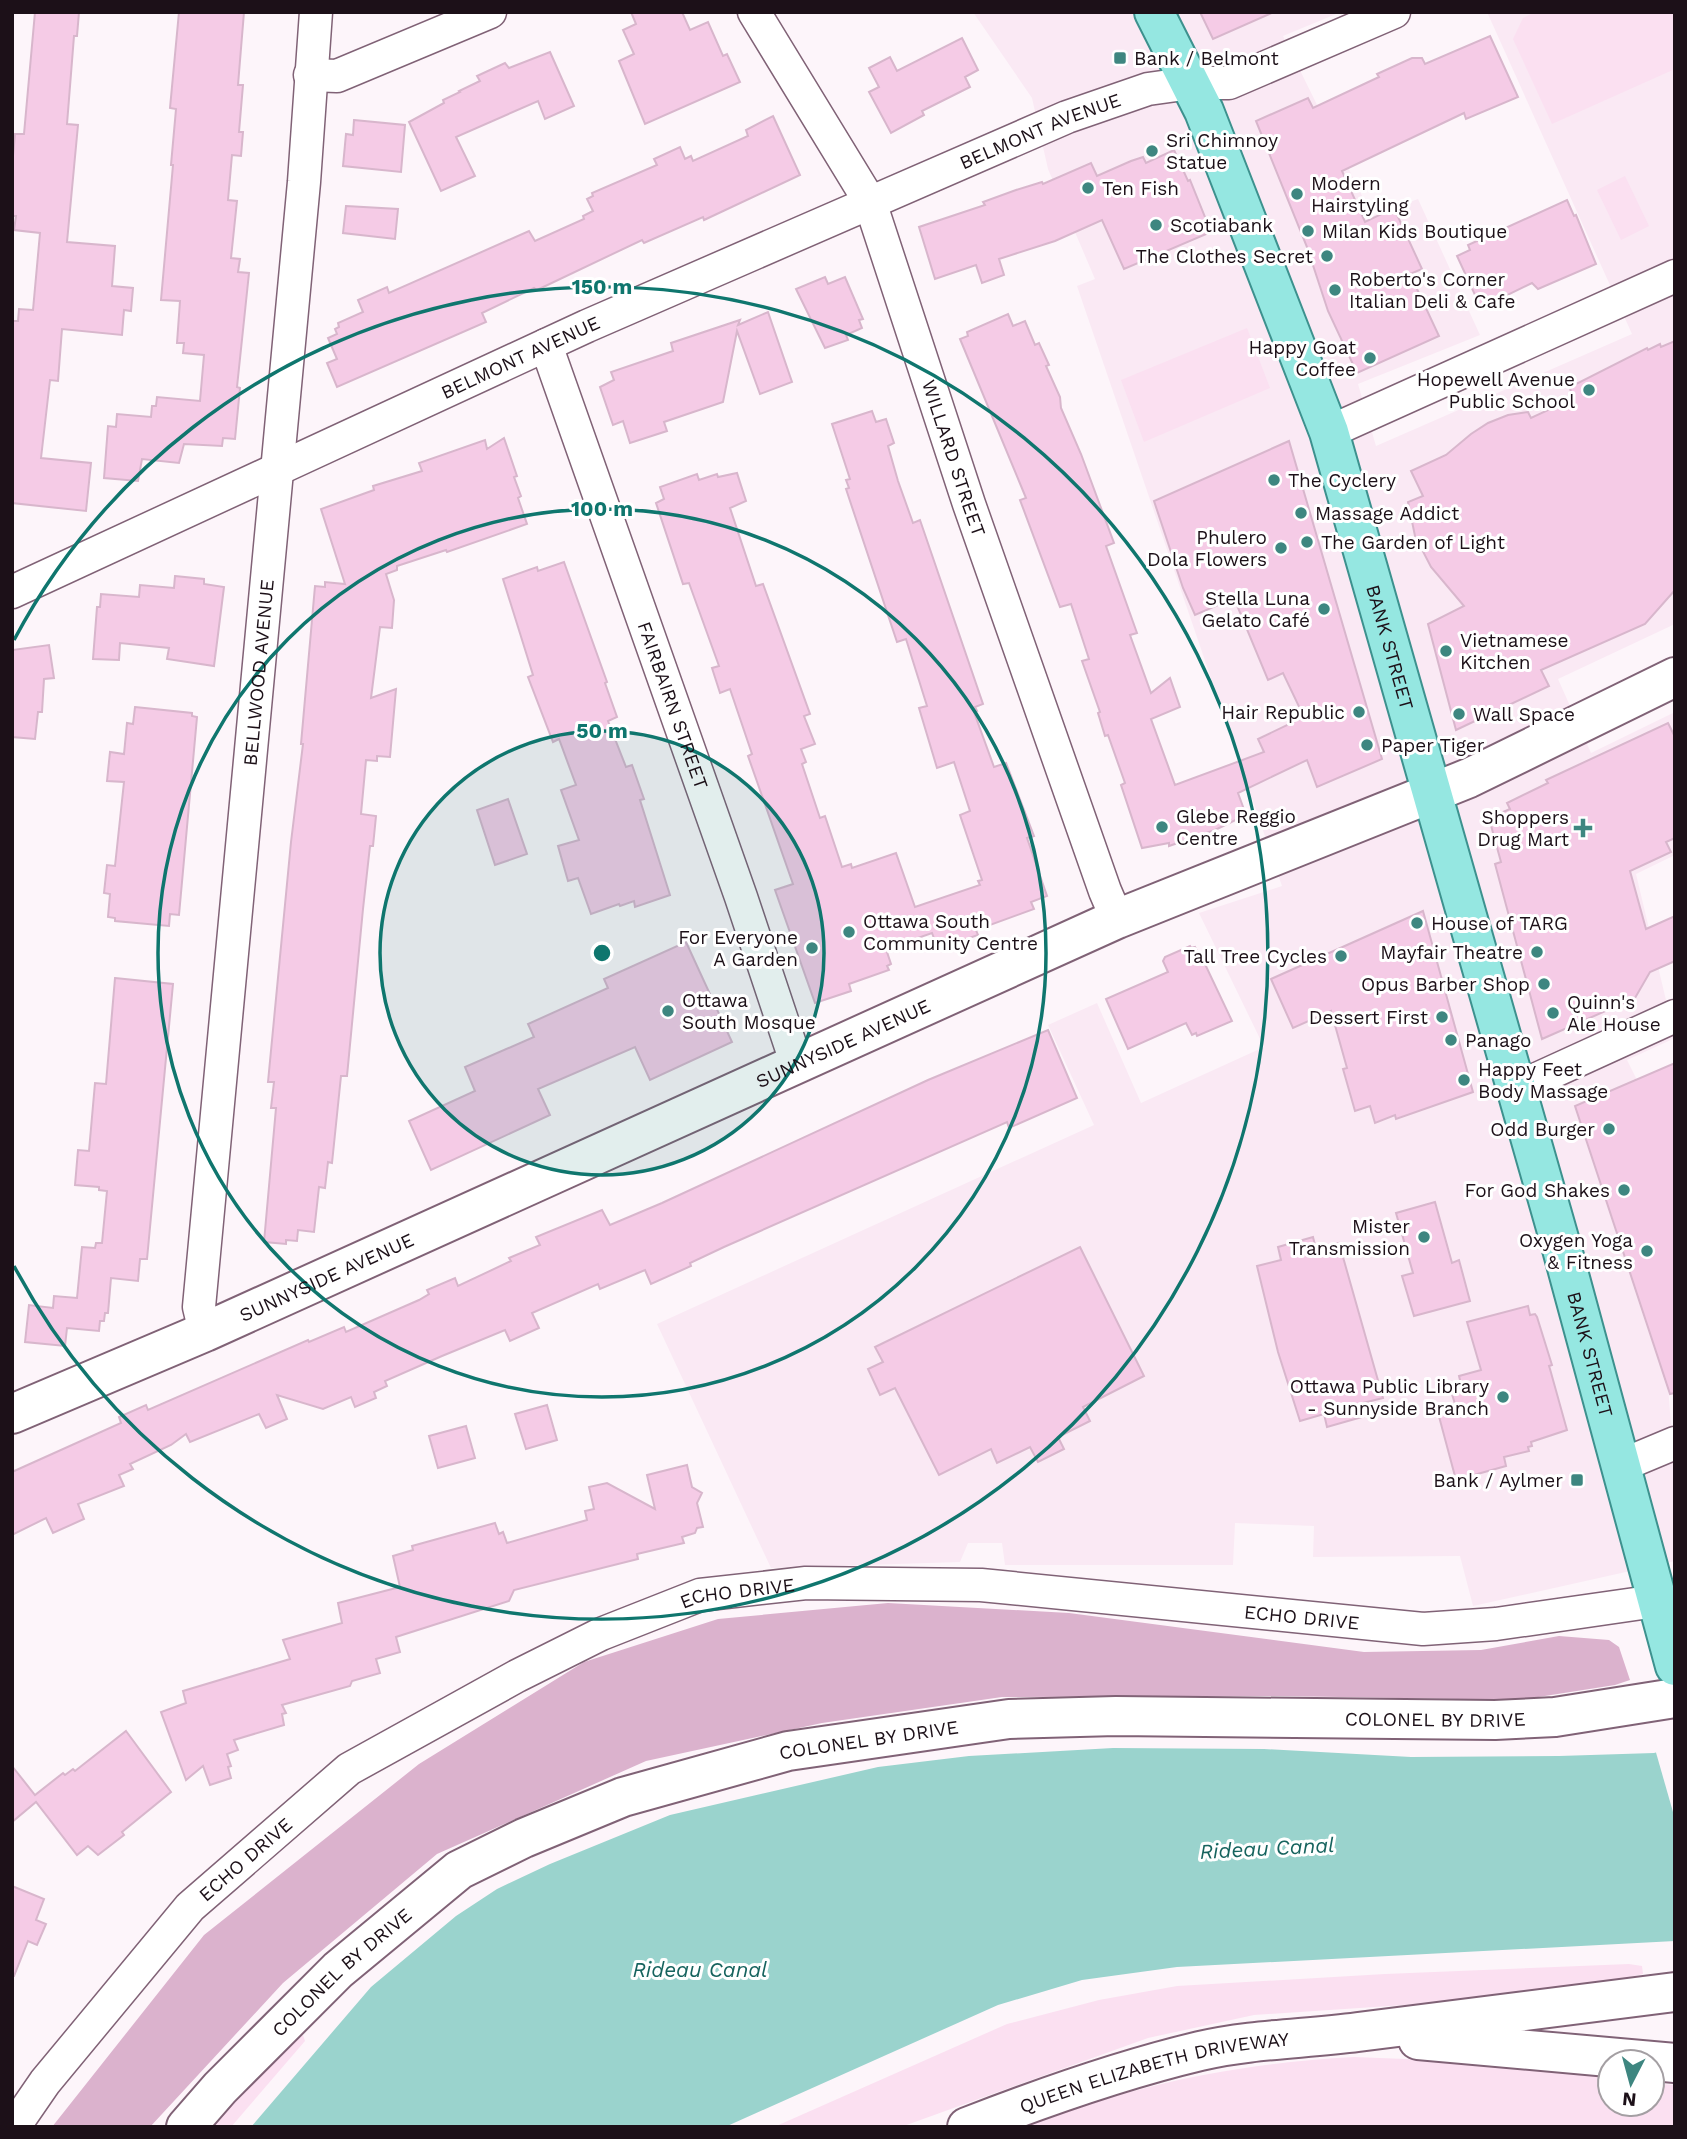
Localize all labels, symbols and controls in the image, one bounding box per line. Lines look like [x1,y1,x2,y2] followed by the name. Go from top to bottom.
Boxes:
[1134,47,1279,70] place label: Bank / Belmont
[1112,50,1128,66] marker: Bank / Belmont
[956,88,1124,174] street label: BELMONT AVENUE
[1166,129,1278,174] place label: Sri Chimnoy Statue
[1144,143,1160,159] marker: Sri Chimnoy Statue
[1311,172,1409,217] place label: Modern Hairstyling
[1102,177,1179,200] place label: Ten Fish
[1080,180,1096,196] marker: Ten Fish
[1289,186,1305,202] marker: Modern Hairstyling
[1170,214,1273,237] place label: Scotiabank
[1148,217,1164,233] marker: Scotiabank
[1322,220,1507,243] place label: Milan Kids Boutique
[1300,223,1316,239] marker: Milan Kids Boutique
[1136,245,1313,268] place label: The Clothes Secret
[1319,248,1335,264] marker: The Clothes Secret
[1349,268,1515,313] place label: Roberto's Corner Italian Deli & Cafe
[572,274,632,299] text: 150 m
[1327,282,1343,298] marker: Roberto's Corner Italian Deli & Cafe
[437,310,603,404] street label: BELMONT AVENUE
[1249,336,1356,381] place label: Happy Goat Coffee
[1362,350,1378,366] marker: Happy Goat Coffee
[1417,368,1575,413] place label: Hopewell Avenue Public School
[918,377,991,539] street label: WILLARD STREET
[1581,382,1597,398] marker: Hopewell Avenue Public School
[1288,469,1396,492] place label: The Cyclery
[1266,472,1282,488] marker: The Cyclery
[571,496,633,521] text: 100 m
[1315,502,1459,525] place label: Massage Addict
[1293,505,1309,521] marker: Massage Addict
[1147,526,1267,571] place label: Phulero Dola Flowers
[1321,531,1505,554] place label: The Garden of Light
[1299,534,1315,550] marker: The Garden of Light
[1273,540,1289,556] marker: Phulero Dola Flowers
[238,578,278,767] street label: BELLWOOD AVENUE
[1362,582,1419,712] street label: BANK STREET
[1201,587,1310,632] place label: Stella Luna Gelato Café
[1316,601,1332,617] marker: Stella Luna Gelato Café
[633,618,713,792] street label: FAIRBAIRN STREET
[1460,629,1569,674] place label: Vietnamese Kitchen
[1438,643,1454,659] marker: Vietnamese Kitchen
[1221,701,1345,724] place label: Hair Republic
[1473,703,1575,726] place label: Wall Space
[1351,704,1367,720] marker: Hair Republic
[1451,706,1467,722] marker: Wall Space
[576,718,628,743] text: 50 m
[1381,734,1485,757] place label: Paper Tiger
[1359,737,1375,753] marker: Paper Tiger
[1176,805,1296,850] place label: Glebe Reggio Centre
[1477,806,1569,851] place label: Shoppers Drug Mart
[1154,819,1170,835] marker: Glebe Reggio Centre
[1575,820,1591,836] marker: Shoppers Drug Mart
[863,910,1038,955] place label: Ottawa South Community Centre
[1431,912,1568,935] place label: House of TARG
[1409,915,1425,931] marker: House of TARG
[841,924,857,940] marker: Ottawa South Community Centre
[678,926,798,971] place label: For Everyone A Garden
[804,940,820,956] marker: For Everyone A Garden
[590,941,614,965] centre of rings
[1380,941,1523,964] place label: Mayfair Theatre
[1529,944,1545,960] marker: Mayfair Theatre
[1183,945,1327,968] place label: Tall Tree Cycles
[1333,948,1349,964] marker: Tall Tree Cycles
[1361,973,1530,996] place label: Opus Barber Shop
[1536,976,1552,992] marker: Opus Barber Shop
[682,989,816,1034] place label: Ottawa South Mosque
[1567,991,1661,1036] place label: Quinn's Ale House
[752,994,934,1093] street label: SUNNYSIDE AVENUE
[660,1003,676,1019] marker: Ottawa South Mosque
[1545,1005,1561,1021] marker: Quinn's Ale House
[1309,1006,1428,1029] place label: Dessert First
[1434,1009,1450,1025] marker: Dessert First
[1465,1029,1531,1052] place label: Panago
[1443,1032,1459,1048] marker: Panago
[1478,1058,1608,1103] place label: Happy Feet Body Massage
[1456,1072,1472,1088] marker: Happy Feet Body Massage
[1490,1118,1595,1141] place label: Odd Burger
[1601,1121,1617,1137] marker: Odd Burger
[1465,1179,1610,1202] place label: For God Shakes
[1616,1182,1632,1198] marker: For God Shakes
[1288,1215,1410,1260] place label: Mister Transmission
[236,1228,417,1326] street label: SUNNYSIDE AVENUE
[1416,1229,1432,1245] marker: Mister Transmission
[1519,1229,1633,1274] place label: Oxygen Yoga & Fitness
[1639,1243,1655,1259] marker: Oxygen Yoga & Fitness
[1563,1289,1618,1419] street label: BANK STREET
[1290,1375,1489,1420] place label: Ottawa Public Library - Sunnyside Branch
[1495,1389,1511,1405] marker: Ottawa Public Library - Sunnyside Branch
[1433,1469,1563,1492] place label: Bank / Aylmer
[1569,1472,1585,1488] marker: Bank / Aylmer
[676,1573,796,1613] street label: ECHO DRIVE
[1243,1600,1361,1634] street label: ECHO DRIVE
[1345,1707,1526,1732] street label: COLONEL BY DRIVE
[776,1715,960,1764] street label: COLONEL BY DRIVE
[194,1812,297,1906] street label: ECHO DRIVE
[1199,1832,1335,1864] water label: Rideau Canal
[267,1903,416,2041] street label: COLONEL BY DRIVE
[633,1957,767,1982] water label: Rideau Canal
[1016,2027,1290,2118] street label: QUEEN ELIZABETH DRIVEWAY
[1596,2048,1666,2118] north arrow
[1621,2087,1637,2112] text: N

